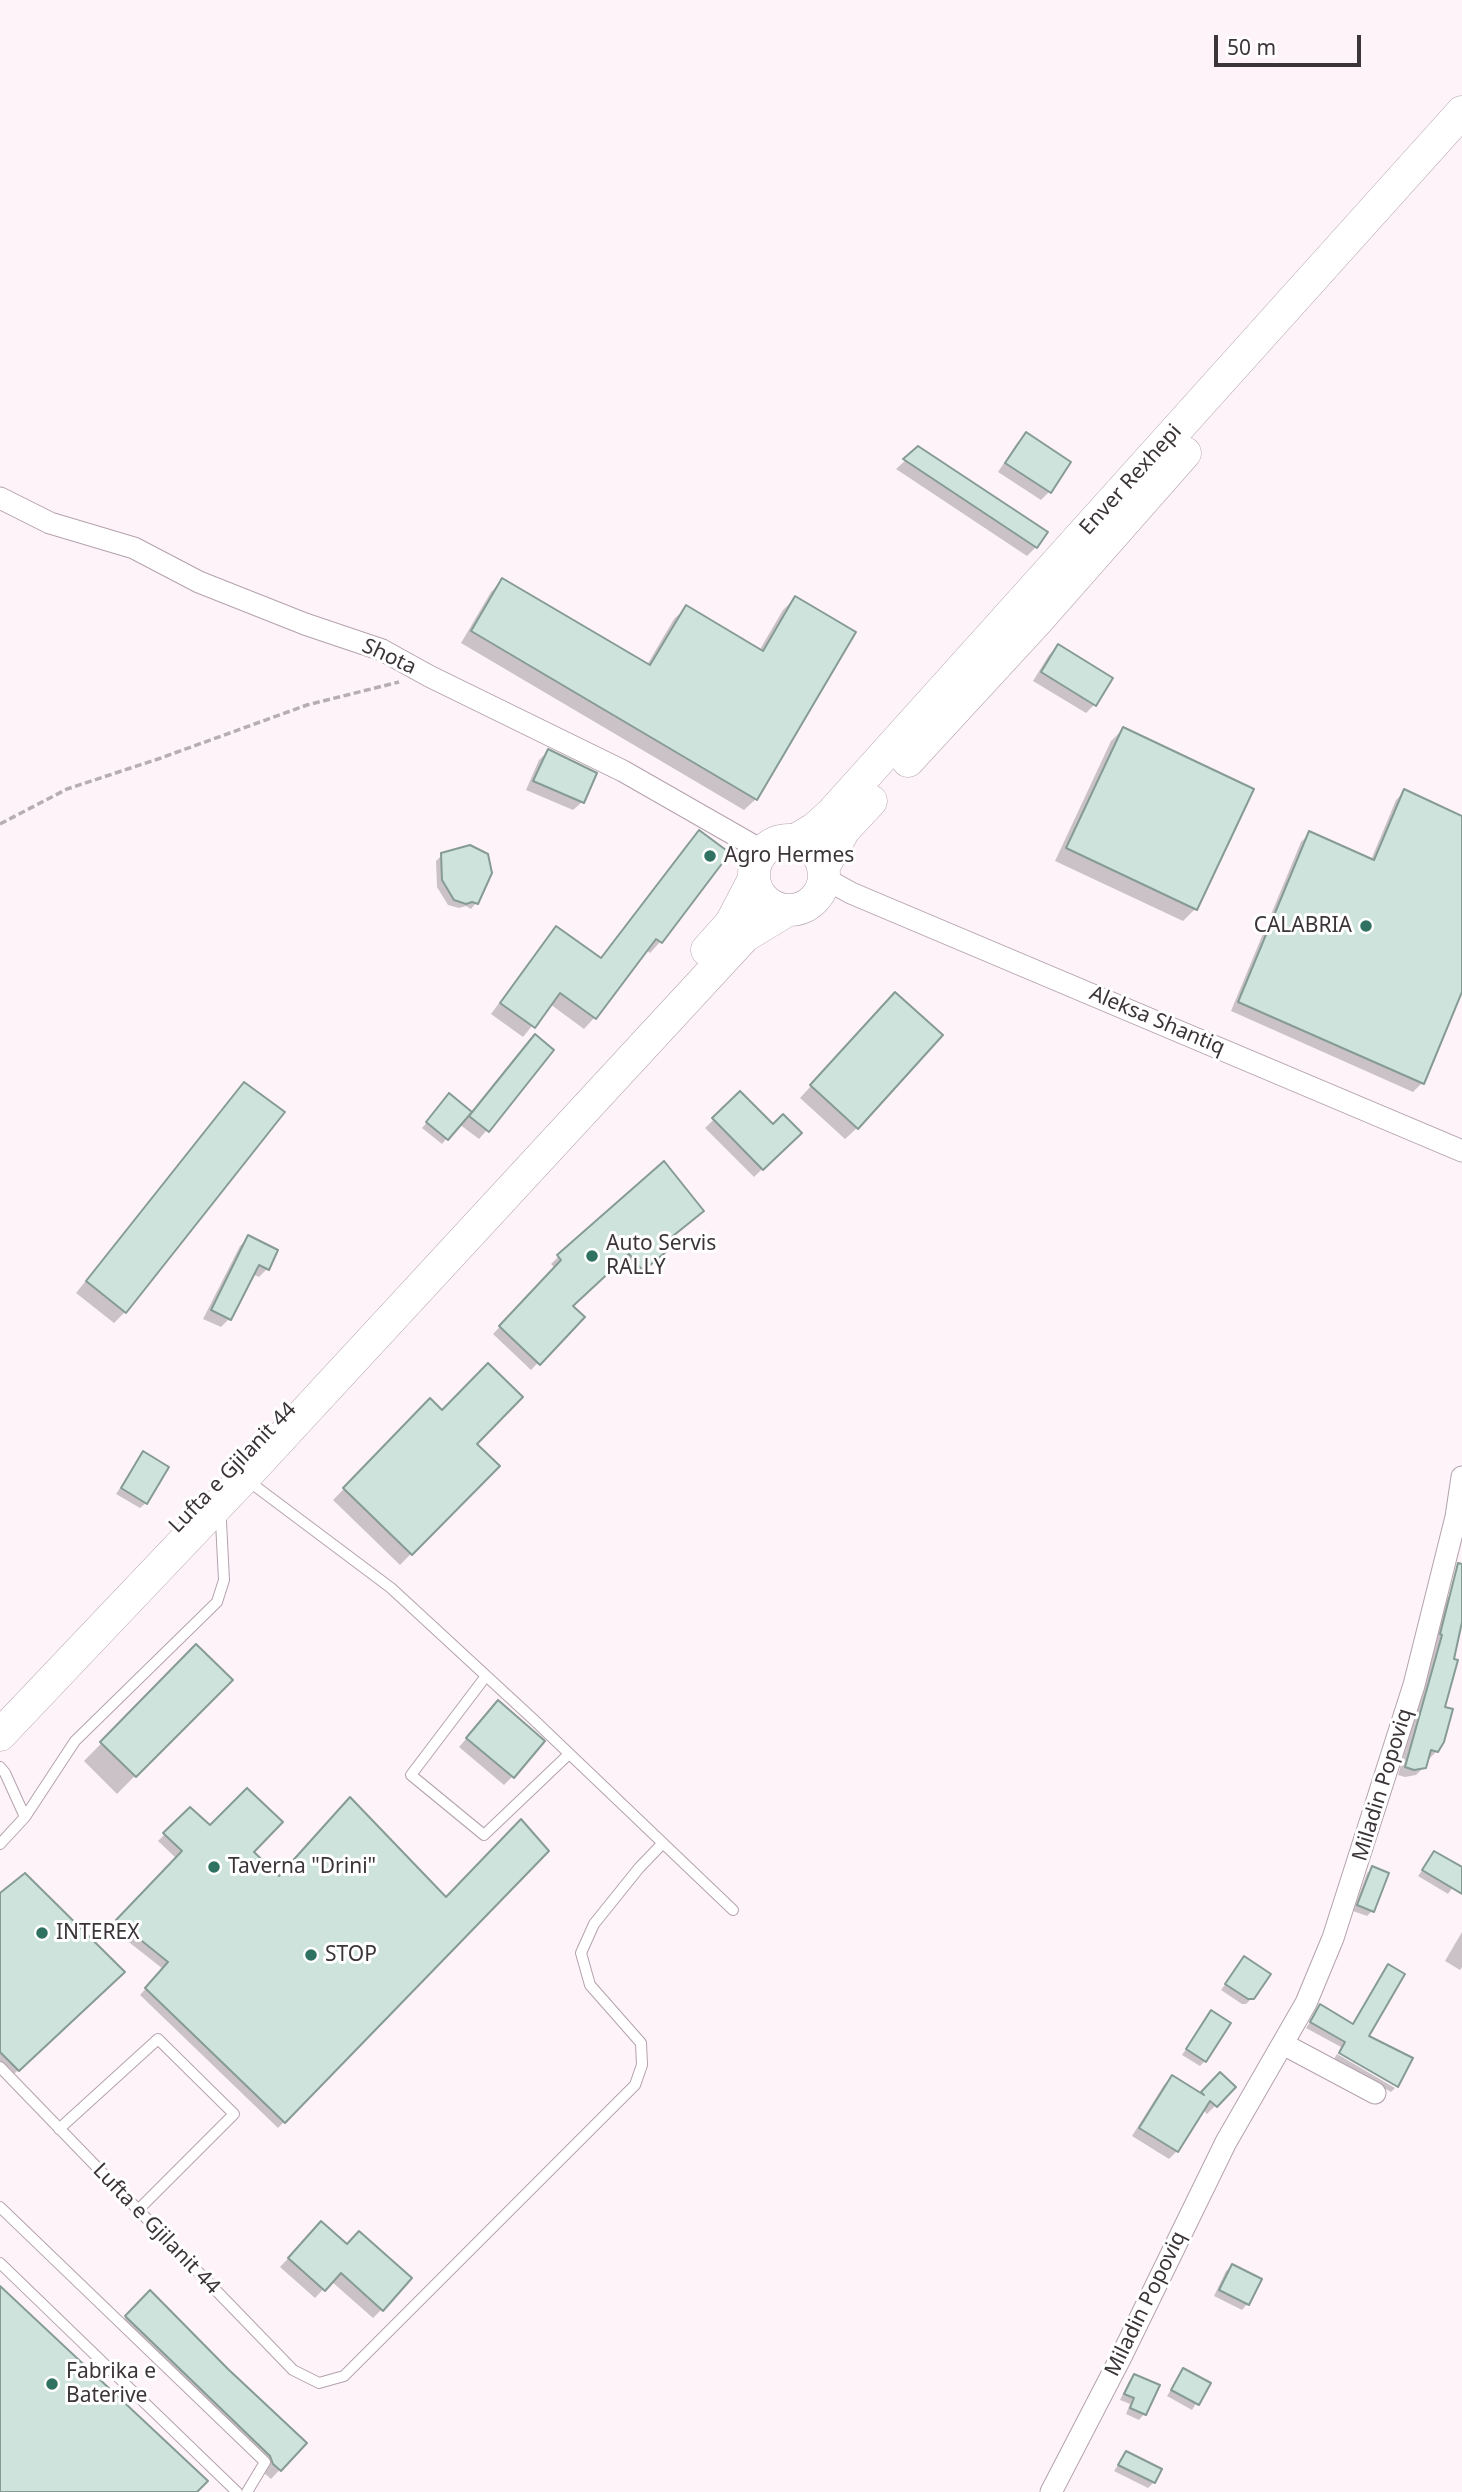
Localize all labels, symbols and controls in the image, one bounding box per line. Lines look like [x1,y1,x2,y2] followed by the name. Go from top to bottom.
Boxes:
[1217,21,1364,65] scale bar
[1227,33,1276,61] text: 50 m
[1075,420,1187,540] street label: Enver Rexhepi
[358,634,420,680] street label: Shota
[724,843,854,869] place label: Agro Hermes
[702,848,718,864] marker: Agro Hermes
[1254,913,1352,939] place label: CALABRIA
[1358,918,1374,934] marker: CALABRIA
[1086,981,1228,1061] street label: Aleksa Shantiq
[606,1231,716,1281] place label: Auto Servis RALLY
[584,1248,600,1264] marker: Auto Servis RALLY
[164,1397,302,1539] street label: Lufta e Gjilanit 44
[1348,1706,1418,1864] street label: Miladin Popoviq
[228,1854,376,1880] place label: Taverna "Drini"
[206,1859,222,1875] marker: Taverna "Drini"
[56,1920,139,1946] place label: INTEREX
[34,1925,50,1941] marker: INTEREX
[325,1942,377,1968] place label: STOP
[303,1947,319,1963] marker: STOP
[87,2158,225,2300] street label: Lufta e Gjilanit 44
[1100,2227,1192,2381] street label: Miladin Popoviq
[66,2359,156,2409] place label: Fabrika e Baterive
[44,2376,60,2392] marker: Fabrika e Baterive

